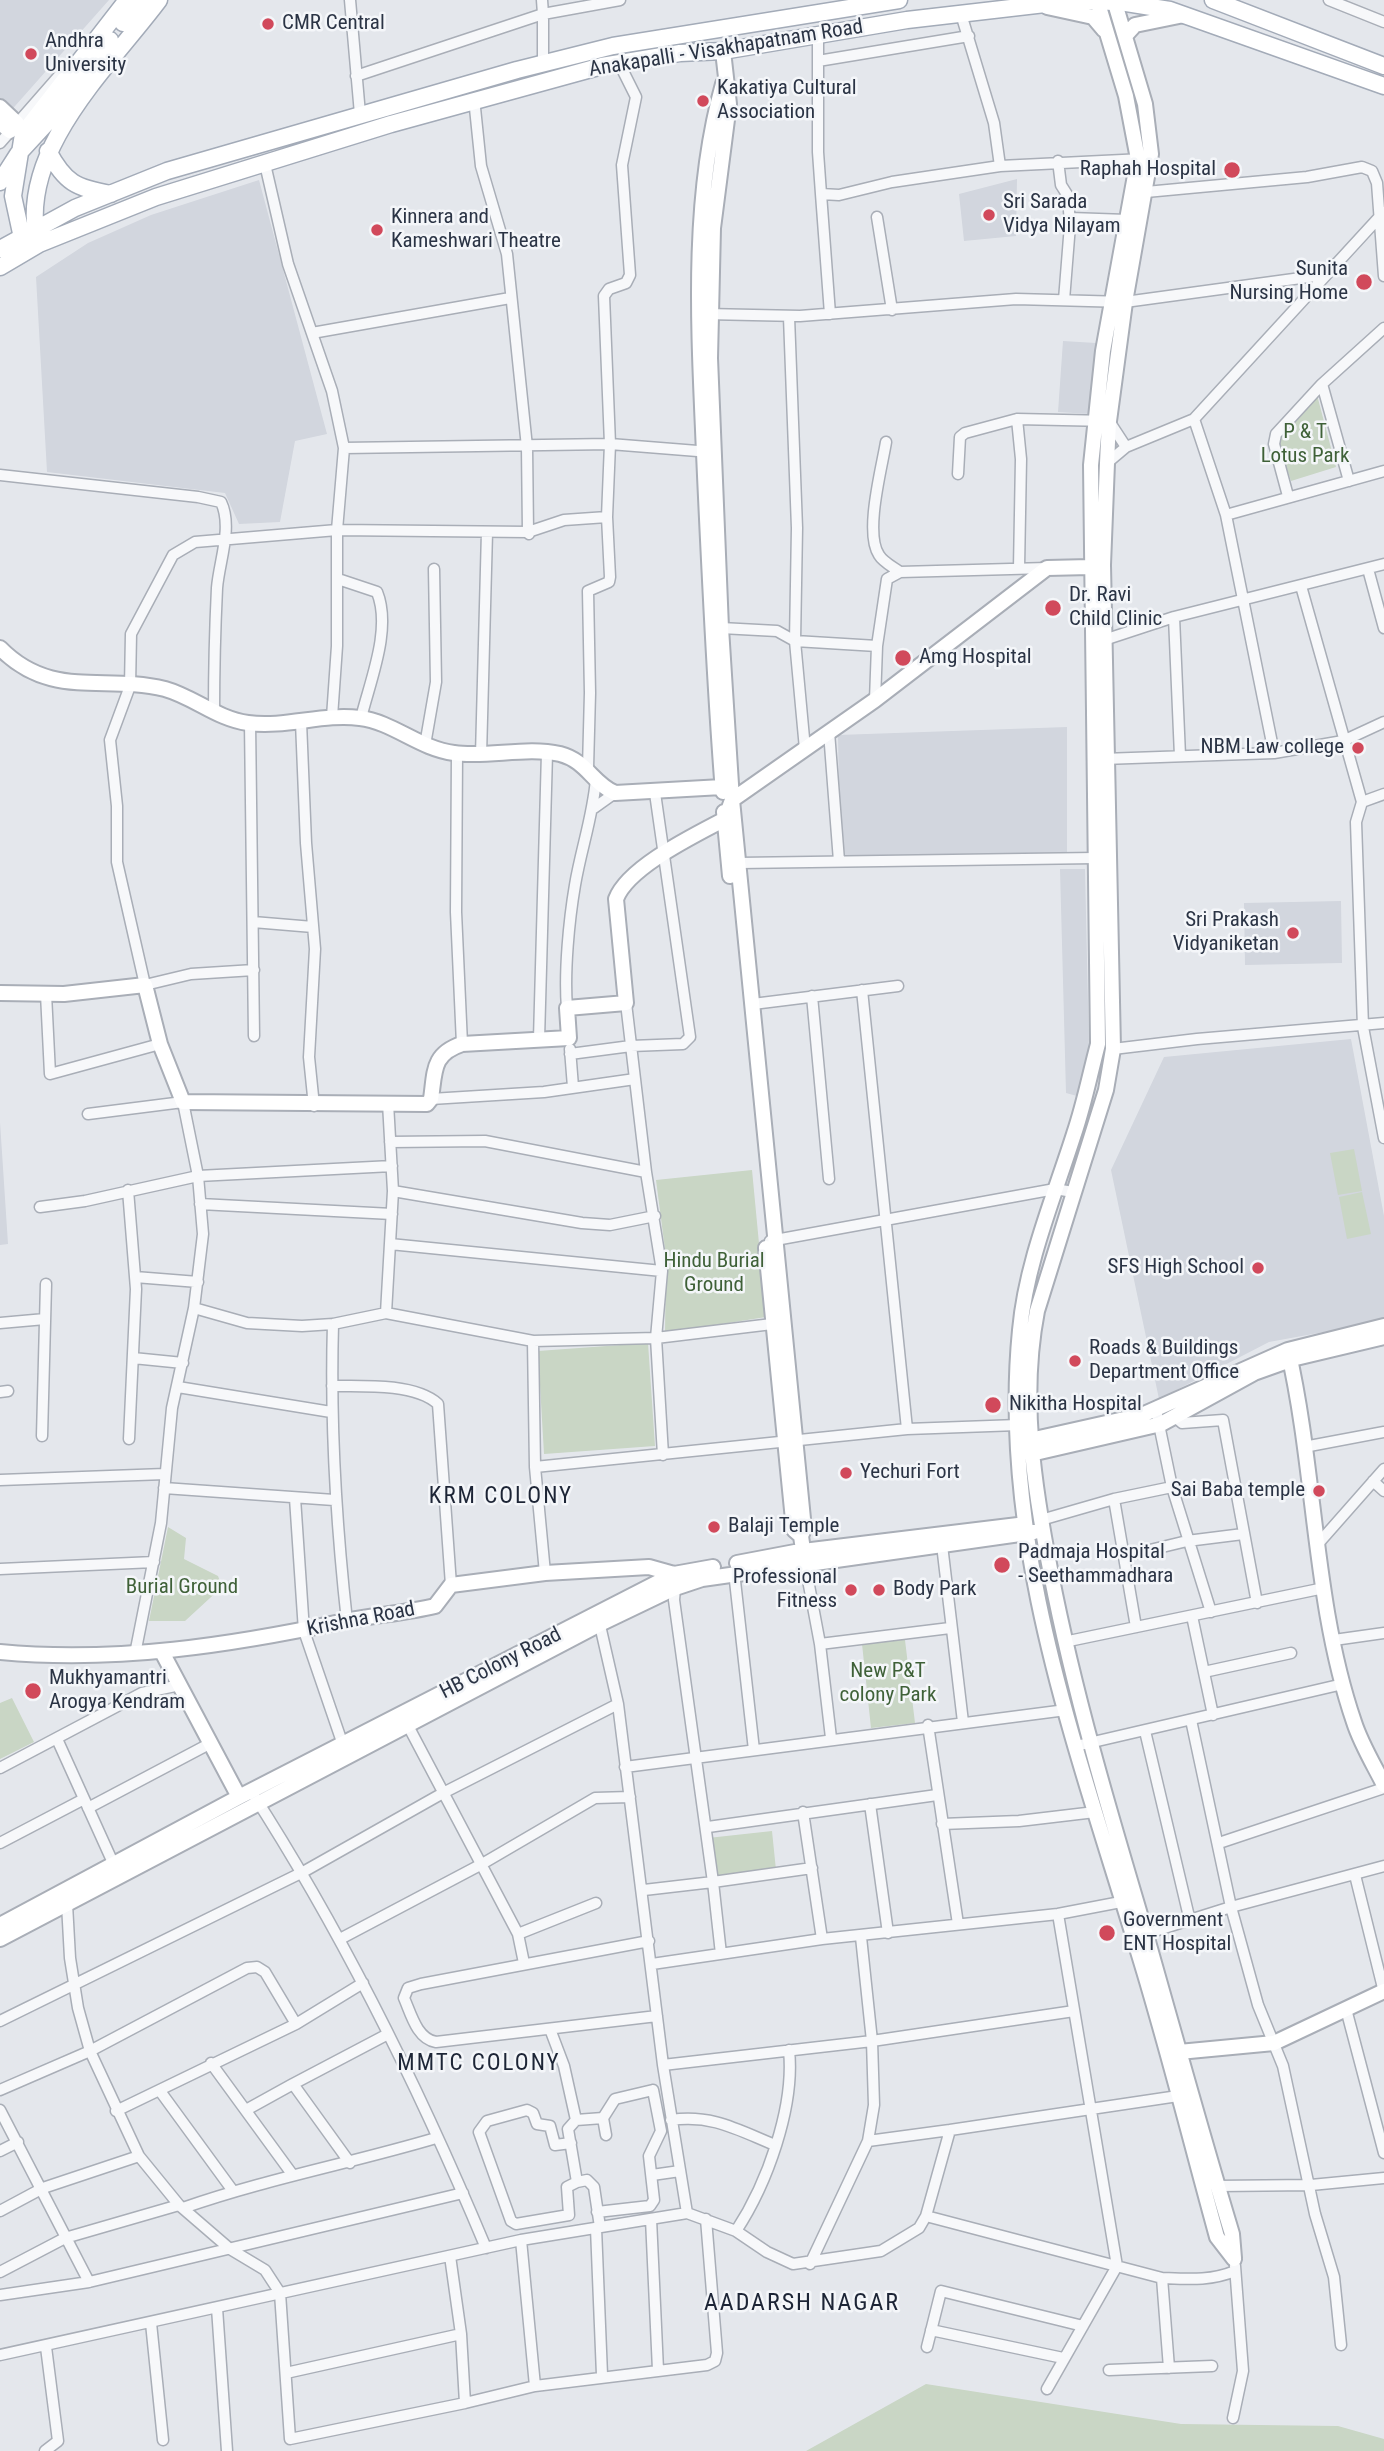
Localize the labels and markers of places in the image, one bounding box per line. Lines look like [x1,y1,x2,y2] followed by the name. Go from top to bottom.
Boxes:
[282,11,385,37] place label: CMR Central
[260,16,276,32] marker: CMR Central
[45,29,126,79] place label: Andhra University
[23,46,39,62] marker: Andhra University
[717,76,857,126] place label: Kakatiya Cultural Association
[695,93,711,109] marker: Kakatiya Cultural Association
[1080,157,1216,183] place label: Raphah Hospital
[1222,160,1242,180] marker: Raphah Hospital
[1003,190,1120,240] place label: Sri Sarada Vidya Nilayam
[391,205,561,255] place label: Kinnera and Kameshwari Theatre
[981,207,997,223] marker: Sri Sarada Vidya Nilayam
[369,222,385,238] marker: Kinnera and Kameshwari Theatre
[1229,257,1348,307] place label: Sunita Nursing Home
[1354,272,1374,292] marker: Sunita Nursing Home
[1069,583,1162,633] place label: Dr. Ravi Child Clinic
[1043,598,1063,618] marker: Dr. Ravi Child Clinic
[919,645,1032,671] place label: Amg Hospital
[893,648,913,668] marker: Amg Hospital
[1200,735,1344,761] place label: NBM Law college
[1350,740,1366,756] marker: NBM Law college
[1173,908,1279,958] place label: Sri Prakash Vidyaniketan
[1285,925,1301,941] marker: Sri Prakash Vidyaniketan
[1108,1255,1244,1281] place label: SFS High School
[1250,1260,1266,1276] marker: SFS High School
[1089,1336,1239,1386] place label: Roads & Buildings Department Office
[1067,1353,1083,1369] marker: Roads & Buildings Department Office
[1009,1392,1142,1418] place label: Nikitha Hospital
[983,1395,1003,1415] marker: Nikitha Hospital
[860,1460,960,1486] place label: Yechuri Fort
[838,1465,854,1481] marker: Yechuri Fort
[1171,1478,1305,1504] place label: Sai Baba temple
[1311,1483,1327,1499] marker: Sai Baba temple
[728,1514,839,1540] place label: Balaji Temple
[706,1519,722,1535] marker: Balaji Temple
[1018,1540,1173,1590] place label: Padmaja Hospital - Seethammadhara
[992,1555,1012,1575] marker: Padmaja Hospital - Seethammadhara
[733,1565,837,1615] place label: Professional Fitness
[893,1577,976,1603] place label: Body Park
[843,1582,859,1598] marker: Professional Fitness
[871,1582,887,1598] marker: Body Park
[49,1666,185,1716] place label: Mukhyamantri Arogya Kendram
[23,1681,43,1701] marker: Mukhyamantri Arogya Kendram
[1123,1908,1231,1958] place label: Government ENT Hospital
[1097,1923,1117,1943] marker: Government ENT Hospital

